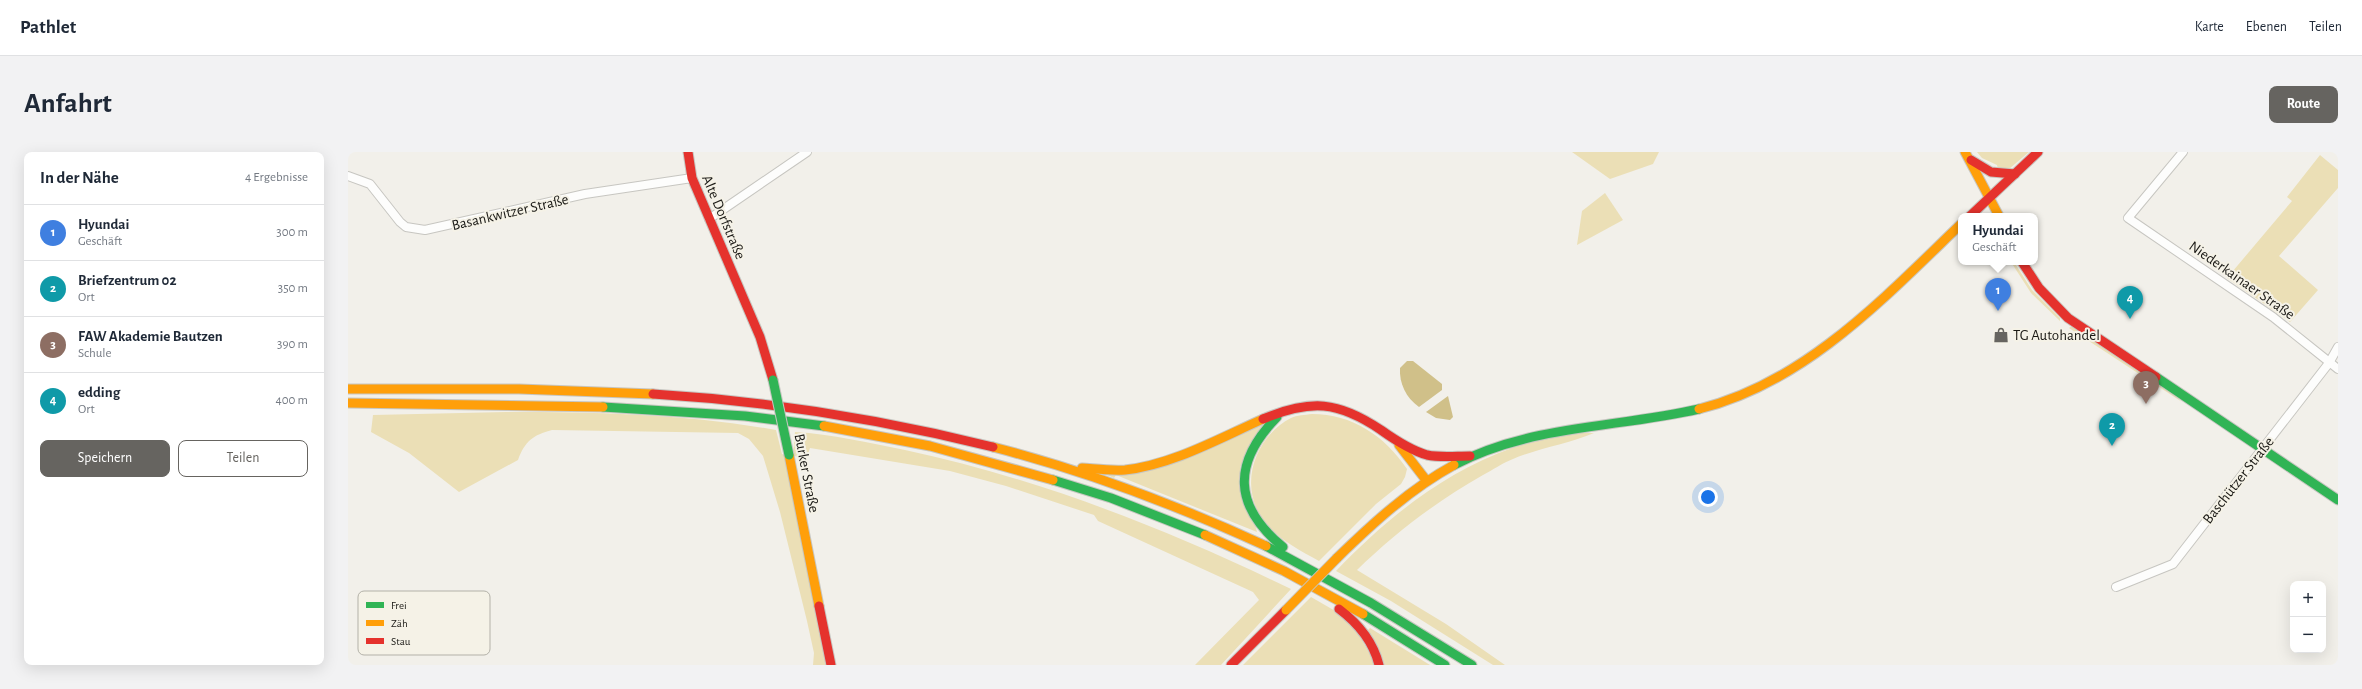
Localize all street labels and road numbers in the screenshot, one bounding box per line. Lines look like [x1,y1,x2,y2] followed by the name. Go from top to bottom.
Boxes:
[699,173,748,262] street label: Alte Dorfstraße
[450,192,570,233] street label: Basankwitzer Straße
[2186,238,2297,322] street label: Niederkainaer Straße
[792,432,822,514] street label: Burker Straße
[2200,434,2277,526] street label: Baschützer Straße

